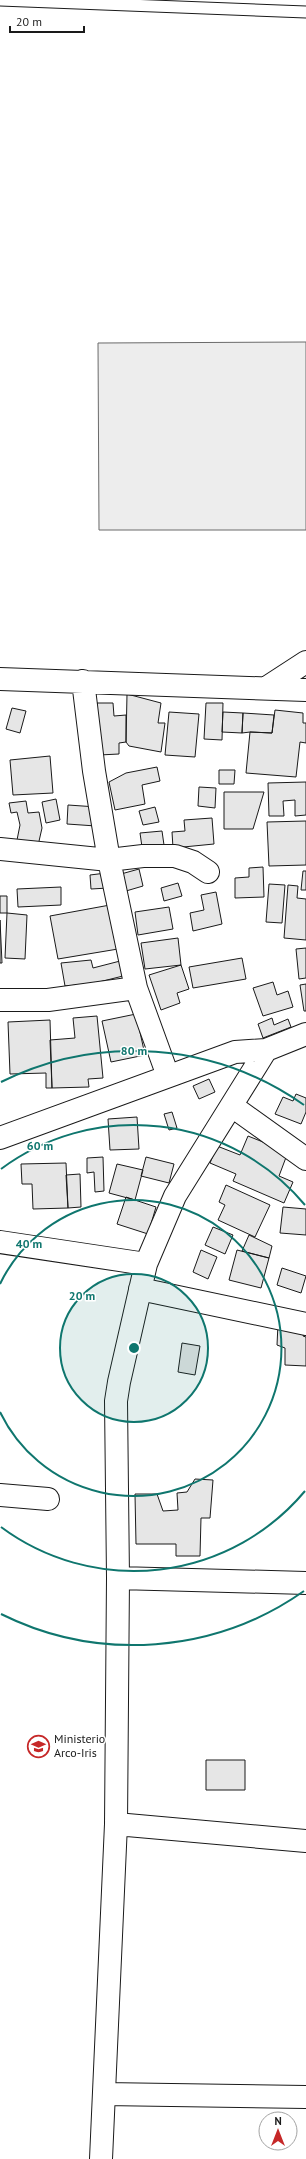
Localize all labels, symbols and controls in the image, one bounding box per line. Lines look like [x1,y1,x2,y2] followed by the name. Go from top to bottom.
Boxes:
[10,8,84,34] scale bar
[16,14,42,29] text: 20 m
[121,1043,147,1058] text: 80 m
[27,1138,53,1153] text: 60 m
[16,1236,42,1251] text: 40 m
[69,1288,95,1303] text: 20 m
[127,1341,141,1355] centre of rings
[54,1731,105,1760] place label: Ministerio Arco-Iris
[26,1733,52,1759] school or university icon: Ministerio Arco-Iris
[258,2111,298,2151] north arrow
[274,2114,282,2128] text: N

